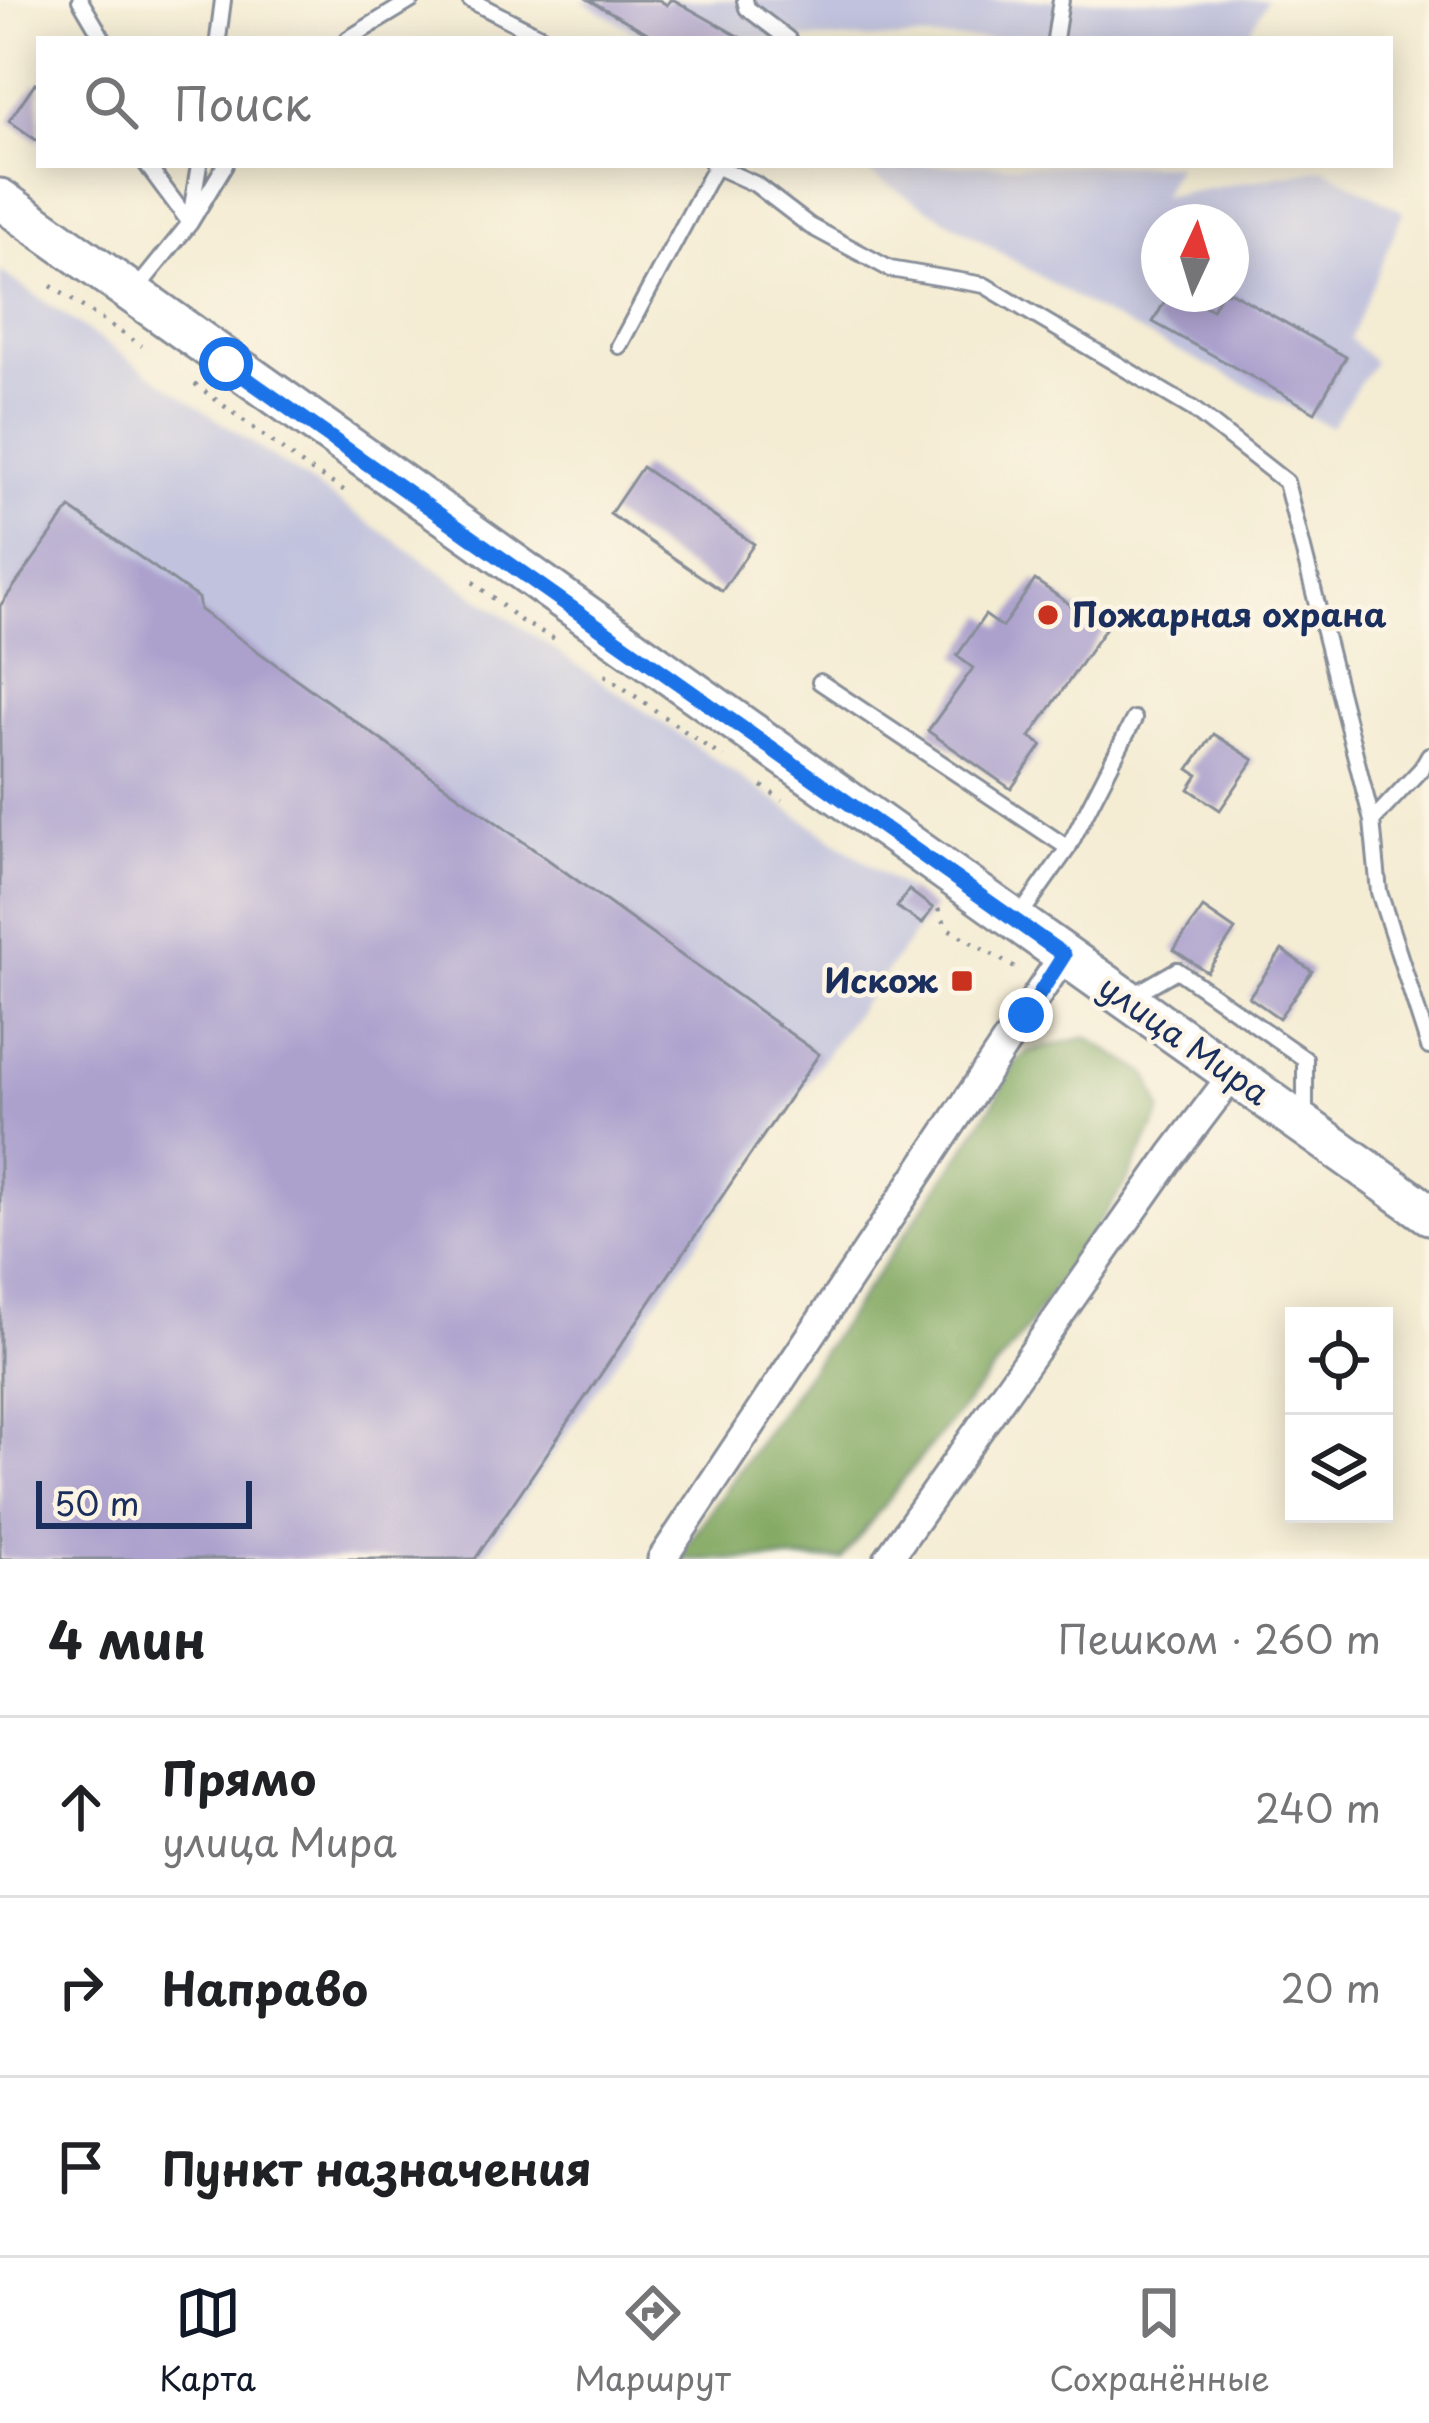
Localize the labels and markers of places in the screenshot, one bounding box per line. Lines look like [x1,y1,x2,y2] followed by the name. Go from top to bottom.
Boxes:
[1072,588,1387,638] place label: Пожарная охрана
[1035,602,1061,628] marker: Пожарная охрана
[824,954,939,1004] place label: Искож
[949,968,975,994] marker: Искож

